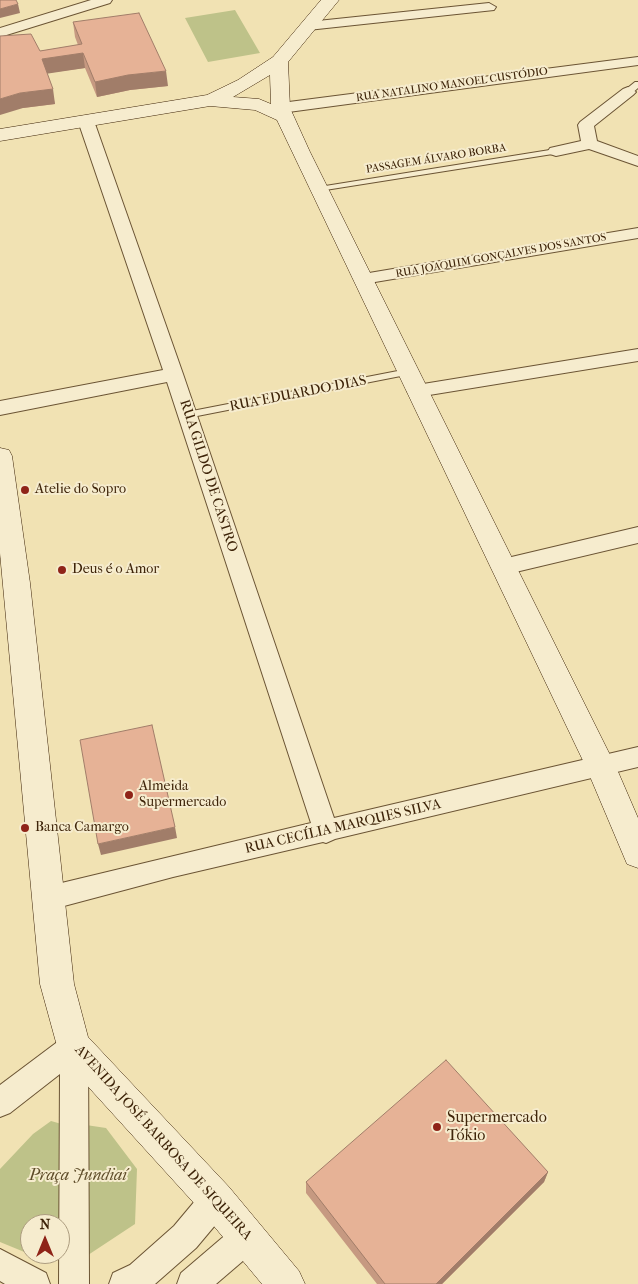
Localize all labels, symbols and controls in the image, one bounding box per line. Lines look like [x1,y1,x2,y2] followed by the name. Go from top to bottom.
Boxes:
[355,65,549,105] street label: RUA NATALINO MANOEL CUSTÓDIO
[365,141,507,177] street label: PASSAGEM ÁLVARO BORBA
[395,231,607,281] street label: RUA JOAQUIM GONÇALVES DOS SANTOS
[228,373,368,415] street label: RUA EDUARDO DIAS
[175,398,241,554] street label: RUA GILDO DE CASTRO
[35,482,126,498] place label: Atelie do Sopro
[19,484,31,496] marker: Atelie do Sopro
[72,562,159,578] place label: Deus é o Amor
[56,564,68,576] marker: Deus é o Amor
[139,779,226,812] place label: Almeida Supermercado
[123,789,135,801] marker: Almeida Supermercado
[243,796,443,858] street label: RUA CECÍLIA MARQUES SILVA
[35,820,129,836] place label: Banca Camargo
[19,822,31,834] marker: Banca Camargo
[71,1042,255,1244] street label: AVENIDA JOSÉ BARBOSA DE SIQUEIRA
[447,1108,547,1146] place label: Supermercado Tókio
[431,1121,443,1133] marker: Supermercado Tókio
[29,1166,127,1186] park label: Praça Jundiaí
[20,1214,70,1264] north arrow
[40,1216,50,1233] text: N

